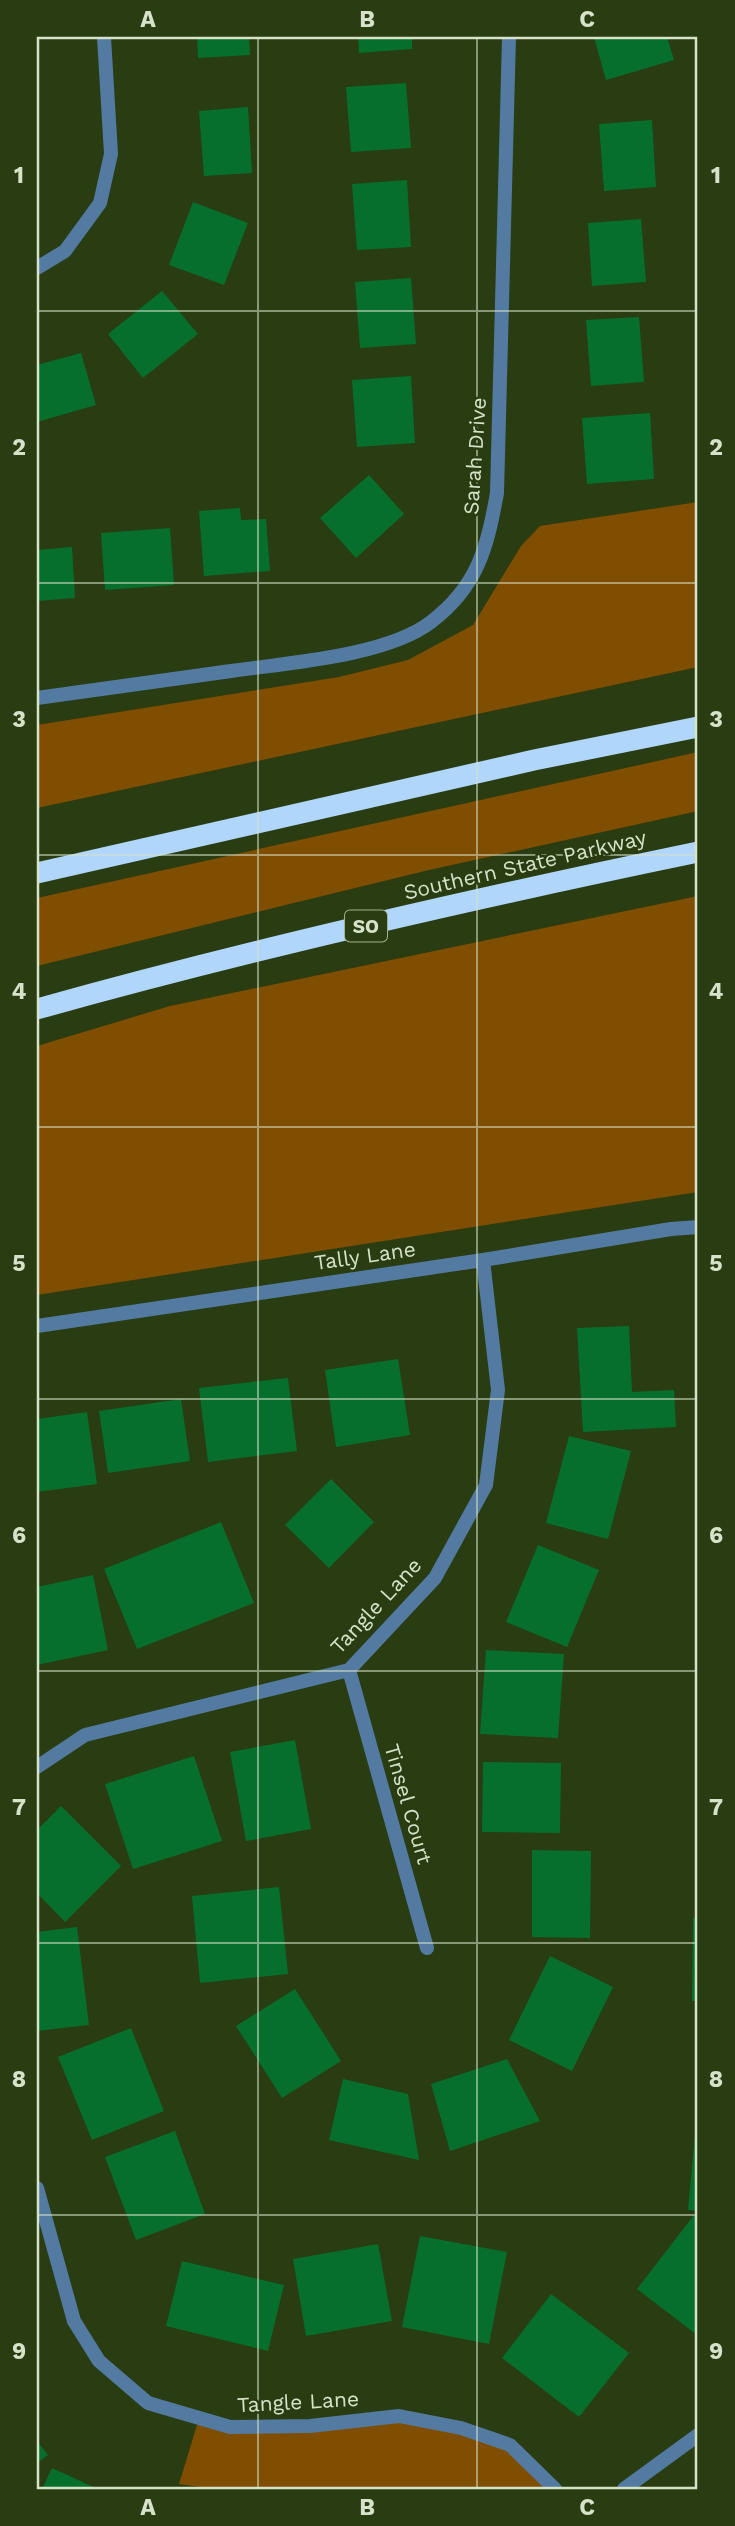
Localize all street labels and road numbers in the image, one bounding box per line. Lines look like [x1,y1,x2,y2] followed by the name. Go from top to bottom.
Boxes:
[458,396,491,516] street label: Sarah Drive
[401,824,649,905] street label: Southern State Parkway
[345,910,387,942] road number: SO
[313,1236,417,1275] street label: Tally Lane
[325,1553,426,1659] street label: Tangle Lane
[379,1741,438,1867] street label: Tinsel Court
[236,2386,359,2417] street label: Tangle Lane

